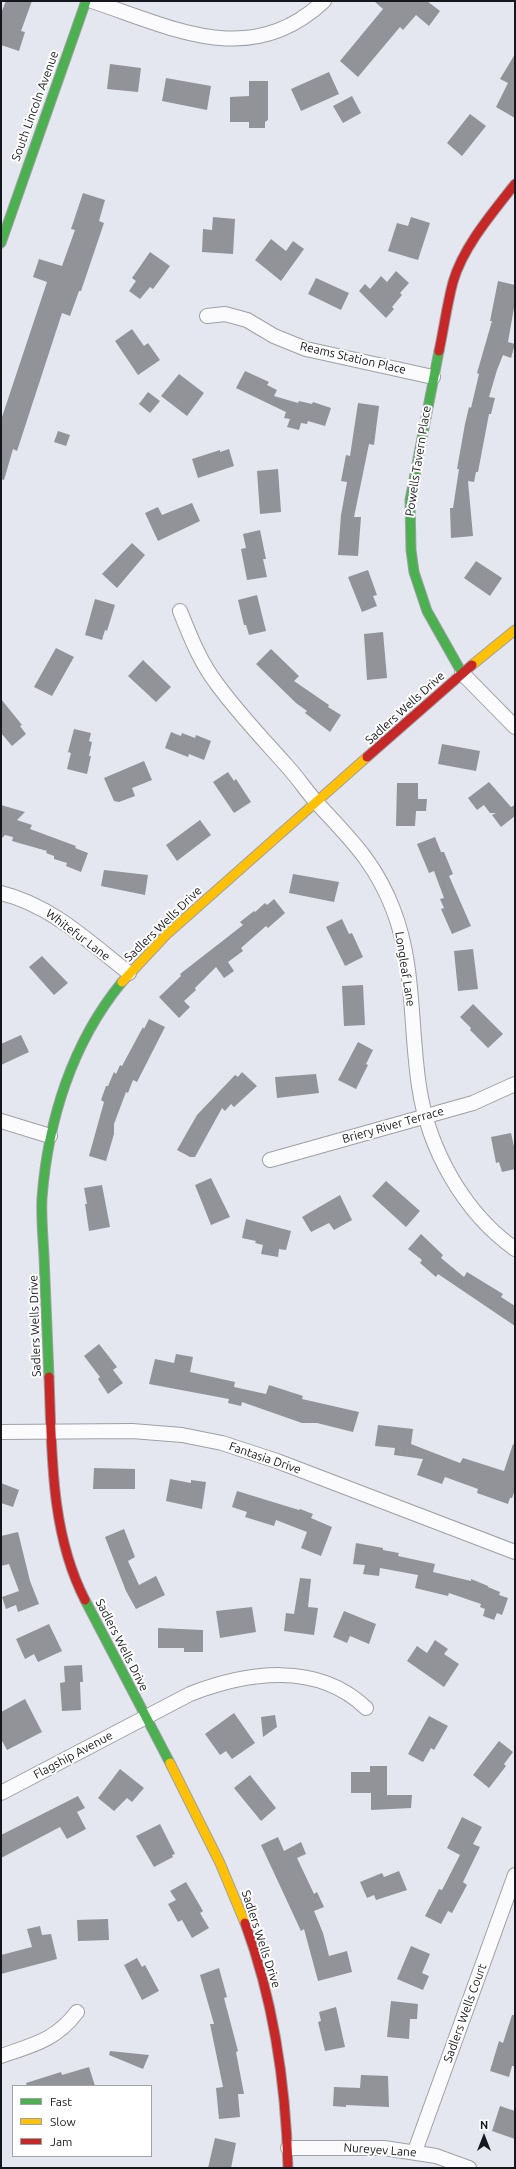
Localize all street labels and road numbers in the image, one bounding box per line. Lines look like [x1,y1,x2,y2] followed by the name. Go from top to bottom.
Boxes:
[8,49,62,163] street label: South Lincoln Avenue
[298,339,408,377] street label: Reams Station Place
[402,405,434,517] street label: Powells Tavern Place
[362,669,448,747] street label: Sadlers Wells Drive
[121,883,205,965] street label: Sadlers Wells Drive
[43,906,113,964] street label: Whitefur Lane
[392,930,418,1008] street label: Longleaf Lane
[340,1104,446,1146] street label: Briery River Terrace
[26,1275,44,1377] street label: Sadlers Wells Drive
[227,1439,303,1477] street label: Fantasia Drive
[92,1596,152,1694] street label: Sadlers Wells Drive
[31,1728,115,1782] street label: Flagship Avenue
[238,1888,284,1990] street label: Sadlers Wells Drive
[440,1962,490,2064] street label: Sadlers Wells Court
[343,2140,417,2160] street label: Nureyev Lane

